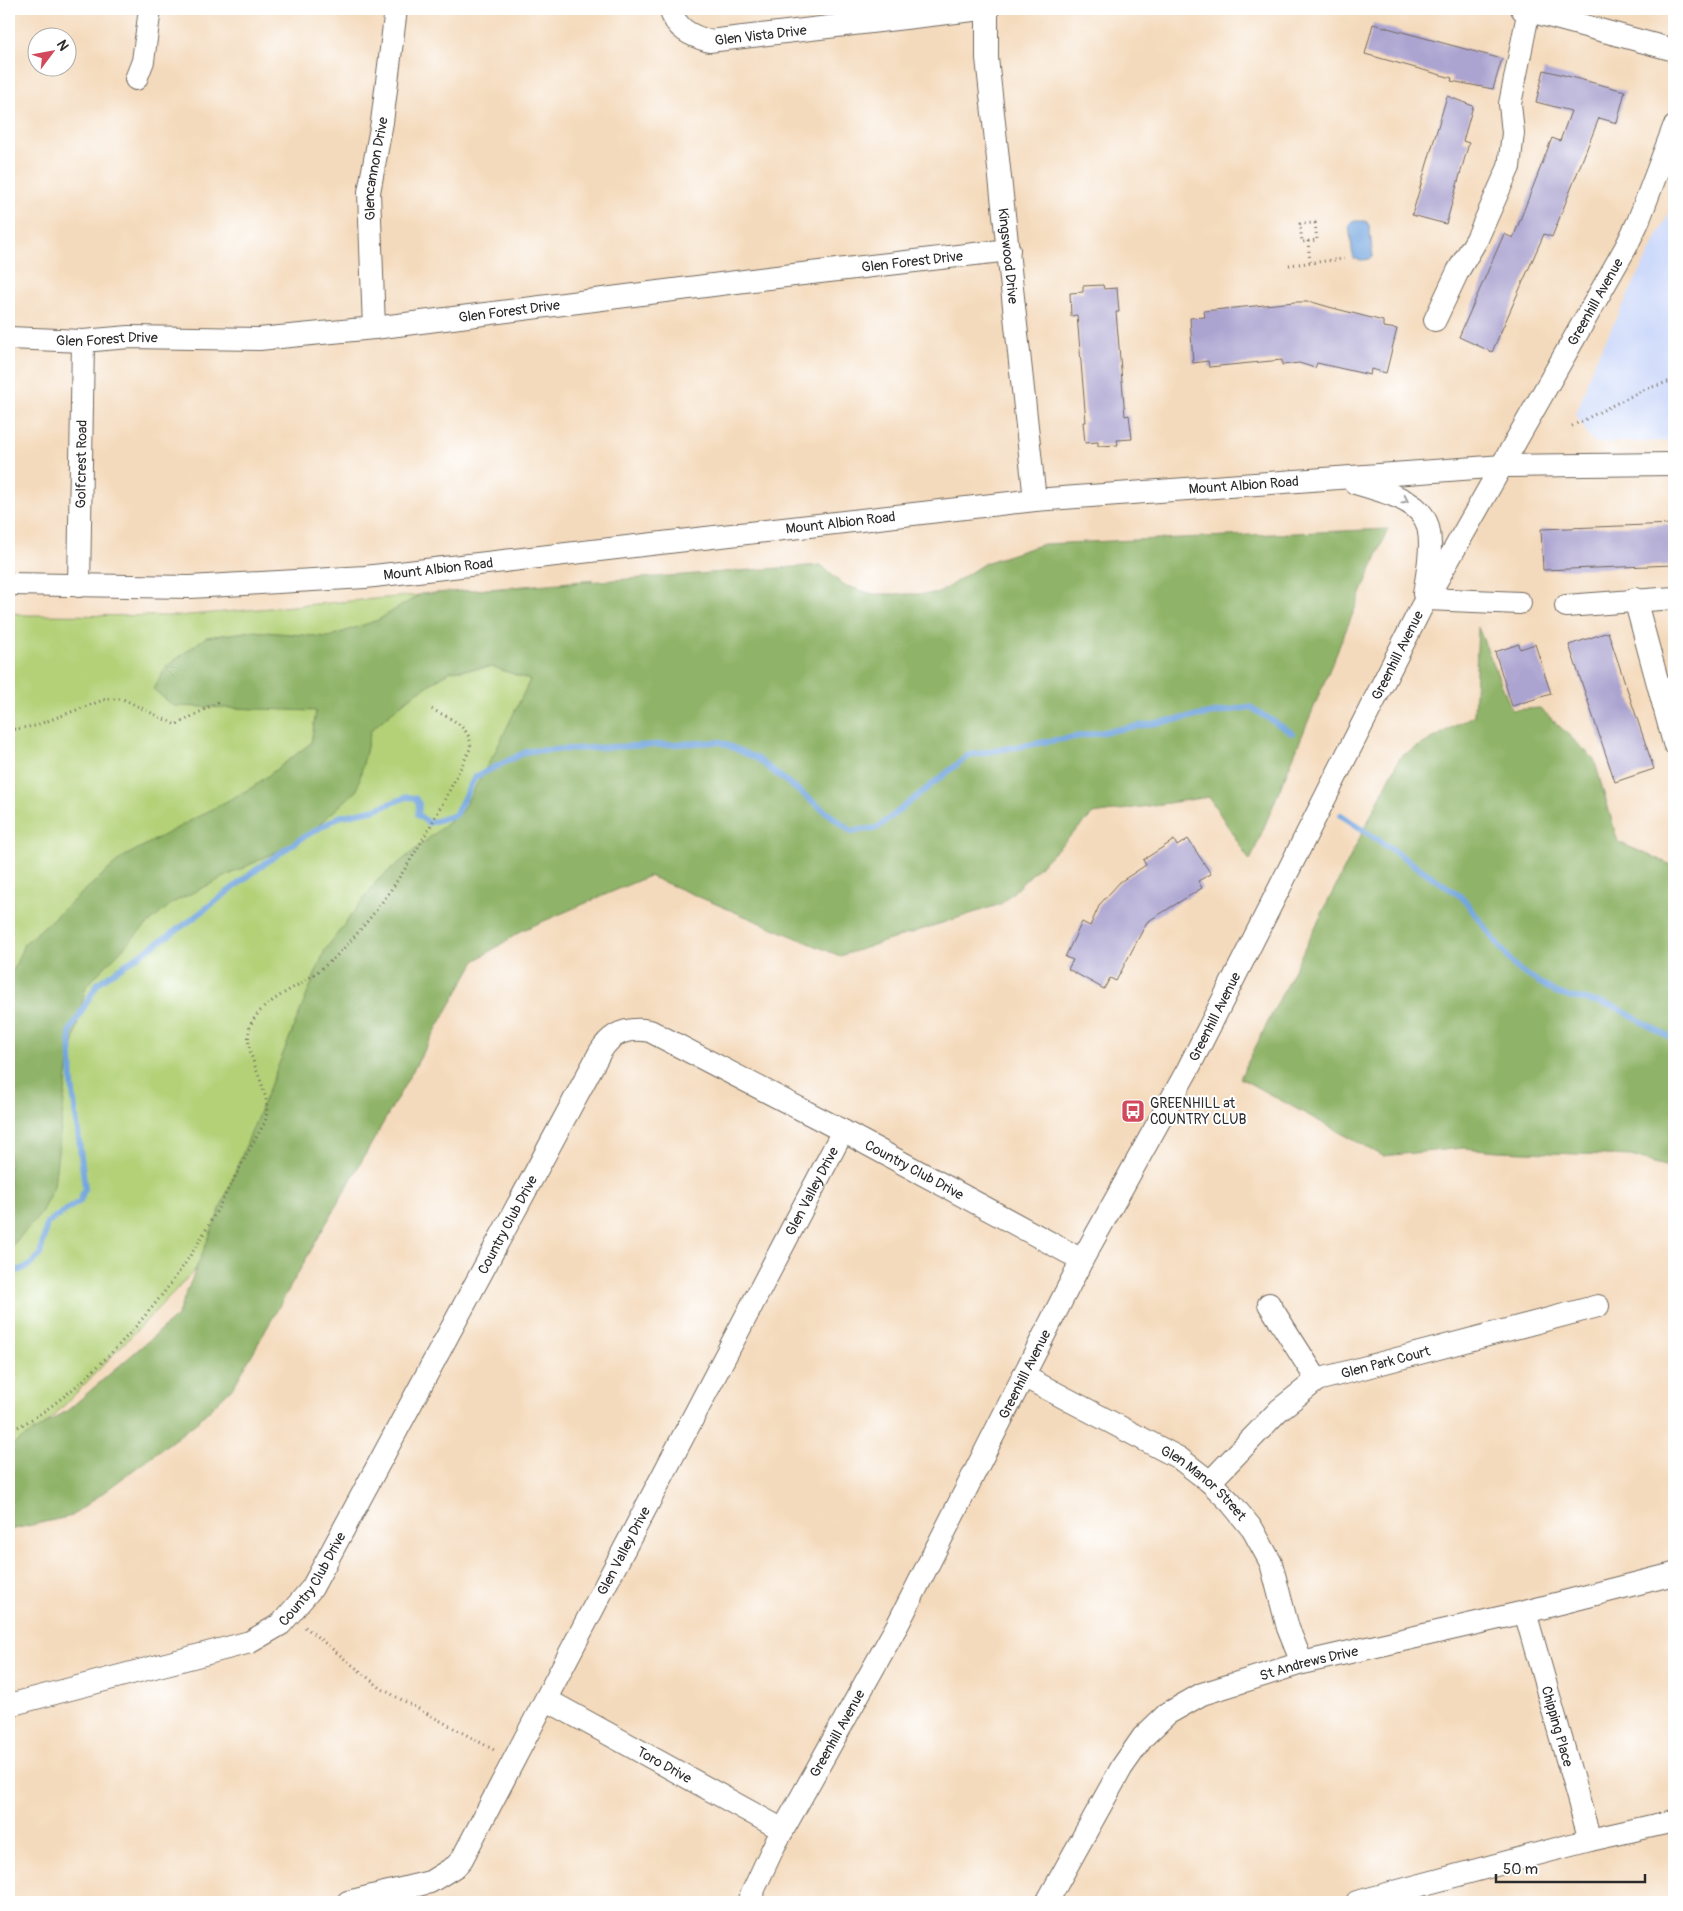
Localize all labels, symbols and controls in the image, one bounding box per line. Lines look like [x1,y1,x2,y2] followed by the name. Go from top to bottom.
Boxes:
[714,22,808,49] street label: Glen Vista Drive
[28,28,78,78] north arrow
[53,37,72,54] text: N
[361,116,392,221] street label: Glencannon Drive
[994,207,1022,305] street label: Kingswood Drive
[861,247,964,276] street label: Glen Forest Drive
[1564,255,1627,349] street label: Greenhill Avenue
[458,296,561,326] street label: Glen Forest Drive
[56,329,158,350] street label: Glen Forest Drive
[72,419,91,508] street label: Golfcrest Road
[1188,473,1300,498] street label: Mount Albion Road
[1399,493,1408,503] one-way arrow
[785,508,897,538] street label: Mount Albion Road
[382,554,494,584] street label: Mount Albion Road
[1368,608,1427,703] street label: Greenhill Avenue
[1185,969,1245,1064] street label: Greenhill Avenue
[1150,1095,1247,1128] place label: GREENHILL at COUNTRY CLUB
[1120,1098,1146,1124] bus stop icon: GREENHILL at COUNTRY CLUB
[862,1137,967,1204] street label: Country Club Drive
[782,1144,842,1238] street label: Glen Valley Drive
[474,1172,541,1277] street label: Country Club Drive
[995,1327,1054,1422] street label: Greenhill Avenue
[1339,1342,1432,1382] street label: Glen Park Court
[1158,1442,1250,1524] street label: Glen Manor Street
[594,1504,654,1598] street label: Glen Valley Drive
[275,1529,349,1630] street label: Country Club Drive
[1258,1642,1360,1685] street label: St Andrews Drive
[1538,1684,1577,1769] street label: Chipping Place
[806,1687,869,1780] street label: Greenhill Avenue
[634,1743,695,1787] street label: Toro Drive
[1496,1851,1644,1883] scale bar
[1503,1860,1538,1879] text: 50 m

